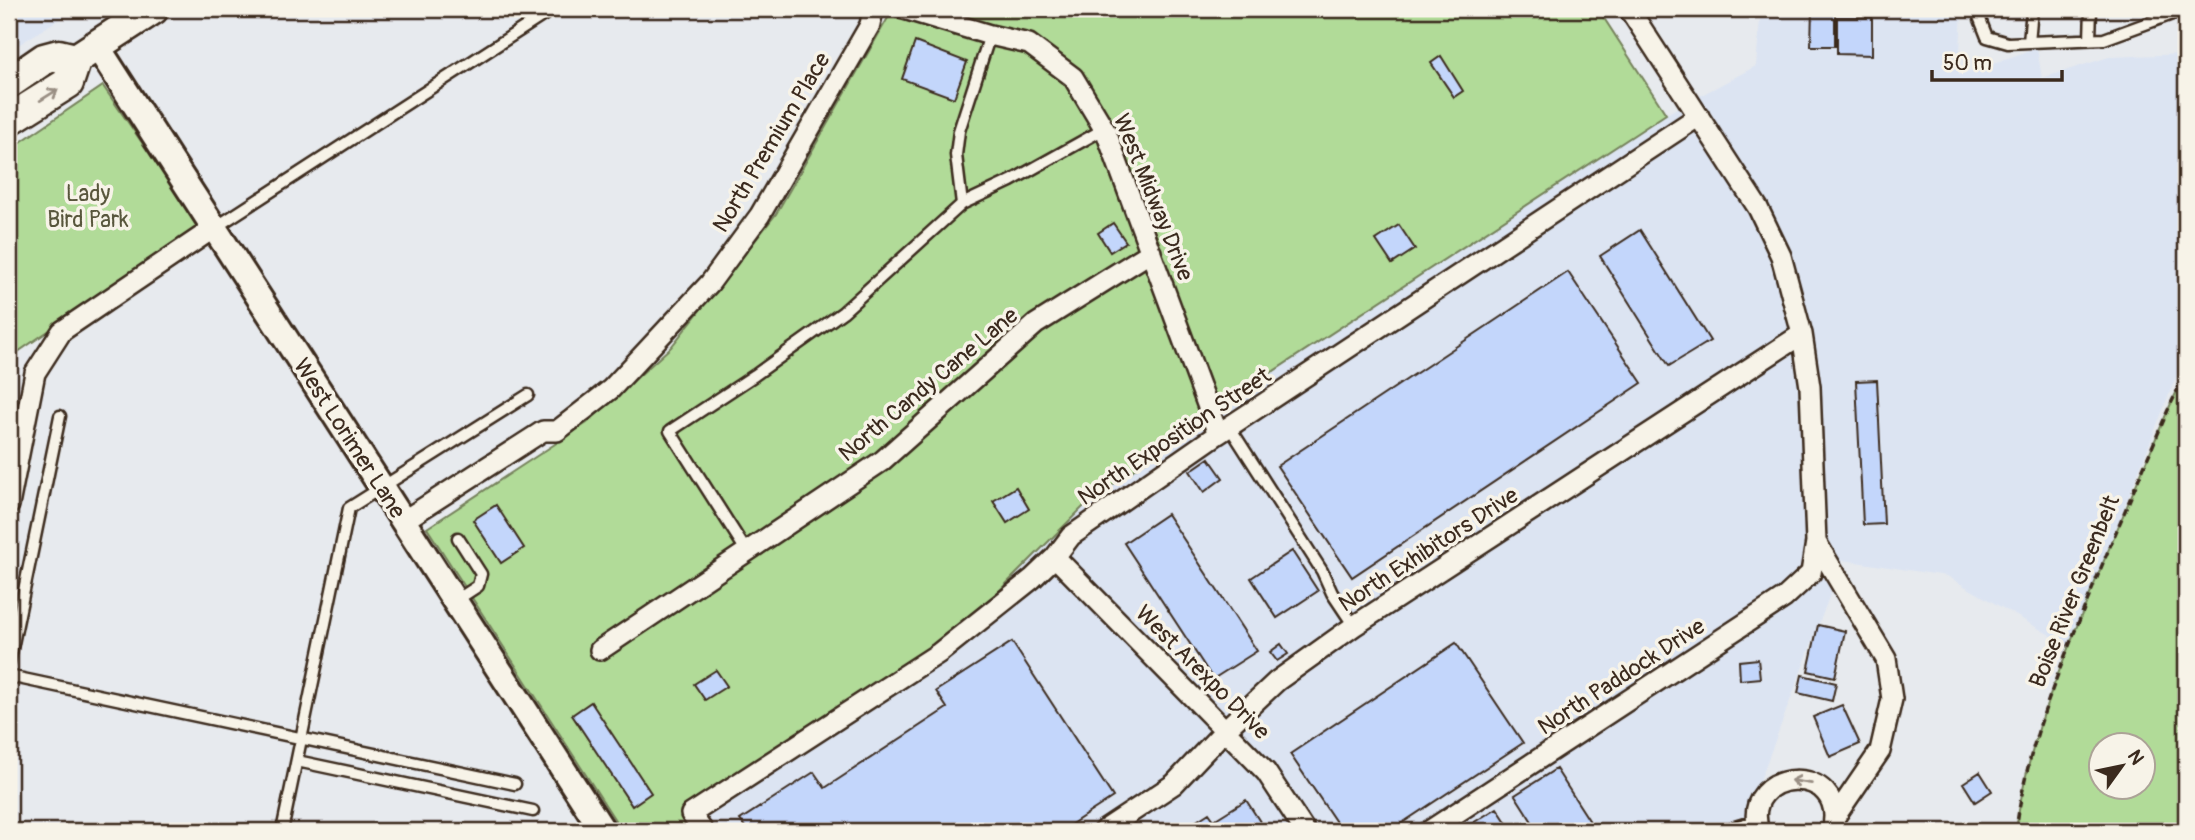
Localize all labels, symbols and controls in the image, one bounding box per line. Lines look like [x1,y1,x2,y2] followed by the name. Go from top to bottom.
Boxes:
[1932,38,2062,82] scale bar
[706,46,837,238] street label: North Premium Place
[1943,50,1992,77] text: 50 m
[39,87,58,102] one-way arrow
[1107,109,1200,286] street label: West Midway Drive
[47,179,129,234] park label: Lady Bird Park
[833,300,1024,468] street label: North Candy Cane Lane
[287,353,412,524] street label: West Lorimer Lane
[1072,361,1277,512] street label: North Exposition Street
[1333,480,1524,618] street label: North Exhibitors Drive
[2023,490,2127,692] street label: Boise River Greenbelt
[1129,599,1276,746] street label: West Arexpo Drive
[1532,611,1711,741] street label: North Paddock Drive
[2086,732,2156,802] north arrow
[2122,745,2149,769] text: N
[1790,775,1813,788] one-way arrow

